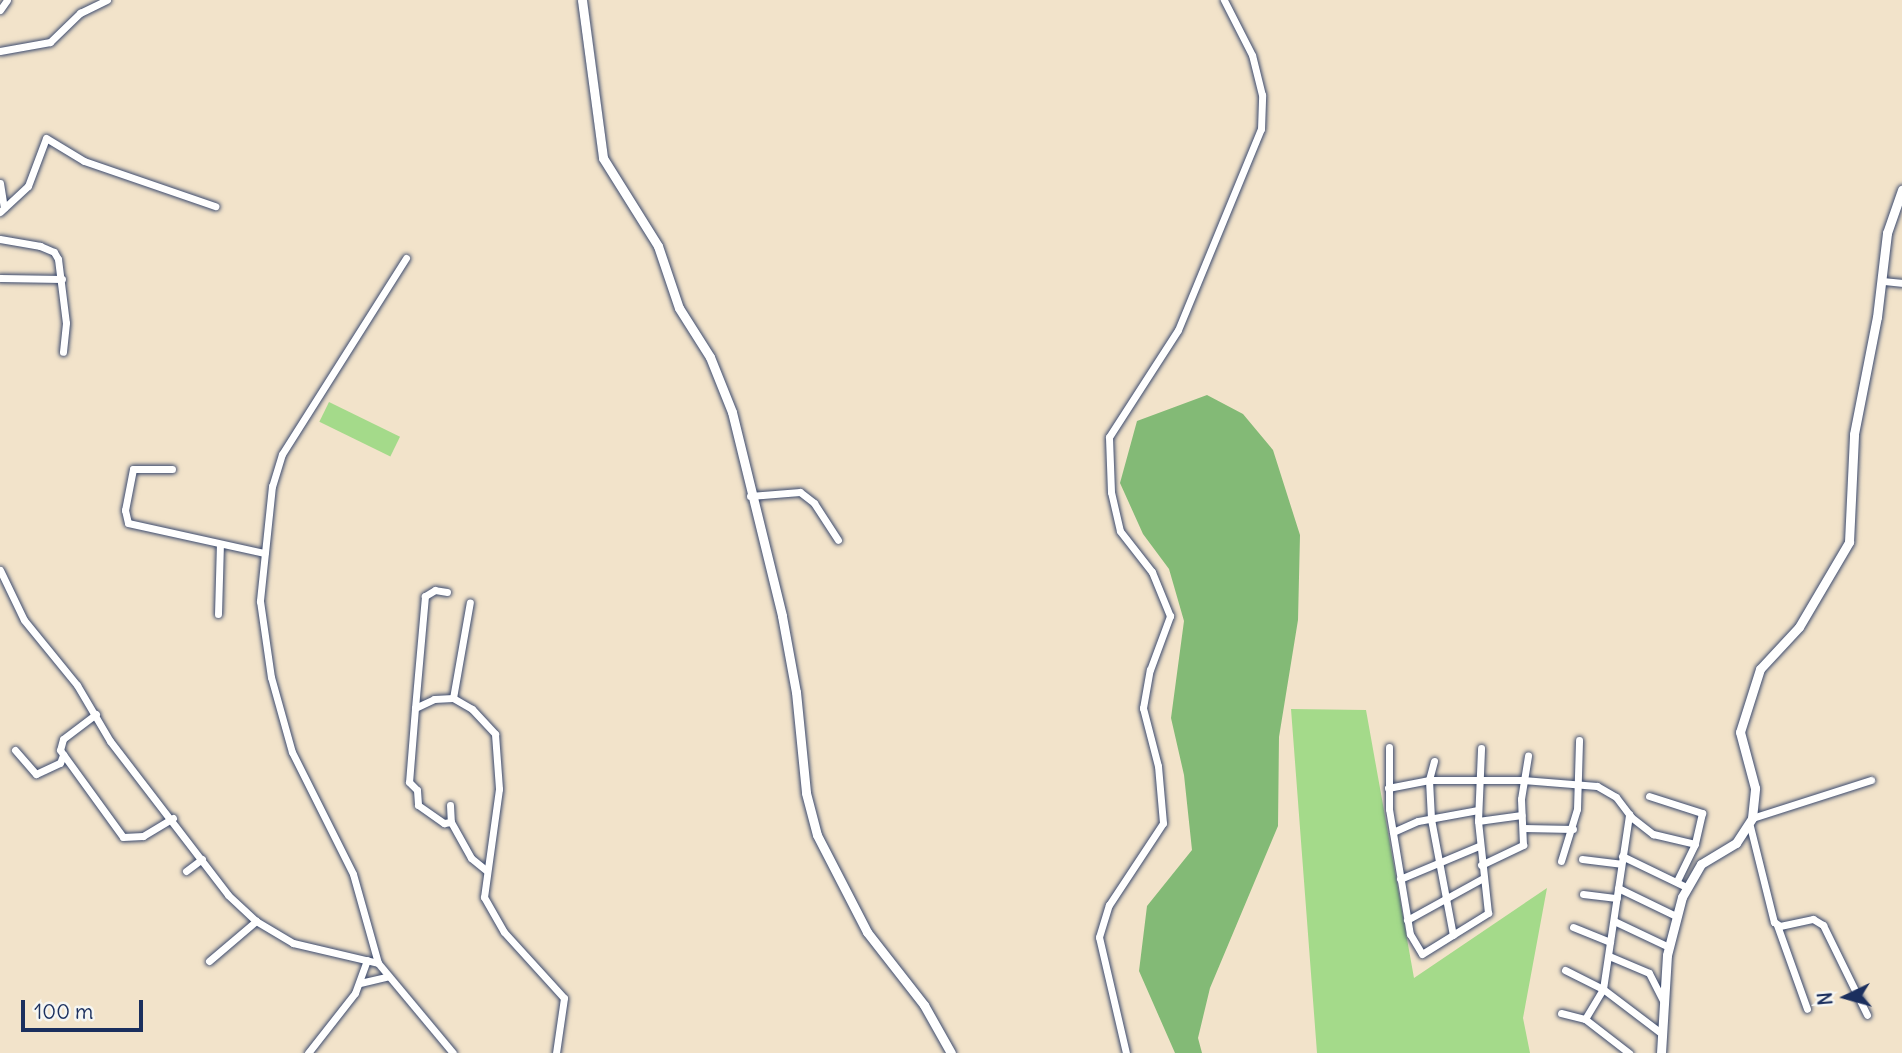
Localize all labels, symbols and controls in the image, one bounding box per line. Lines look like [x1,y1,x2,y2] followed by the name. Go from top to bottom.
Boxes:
[1811,962,1881,1032] north arrow
[24,986,147,1030] scale bar
[1813,991,1838,1006] text: N
[34,998,93,1025] text: 100 m

